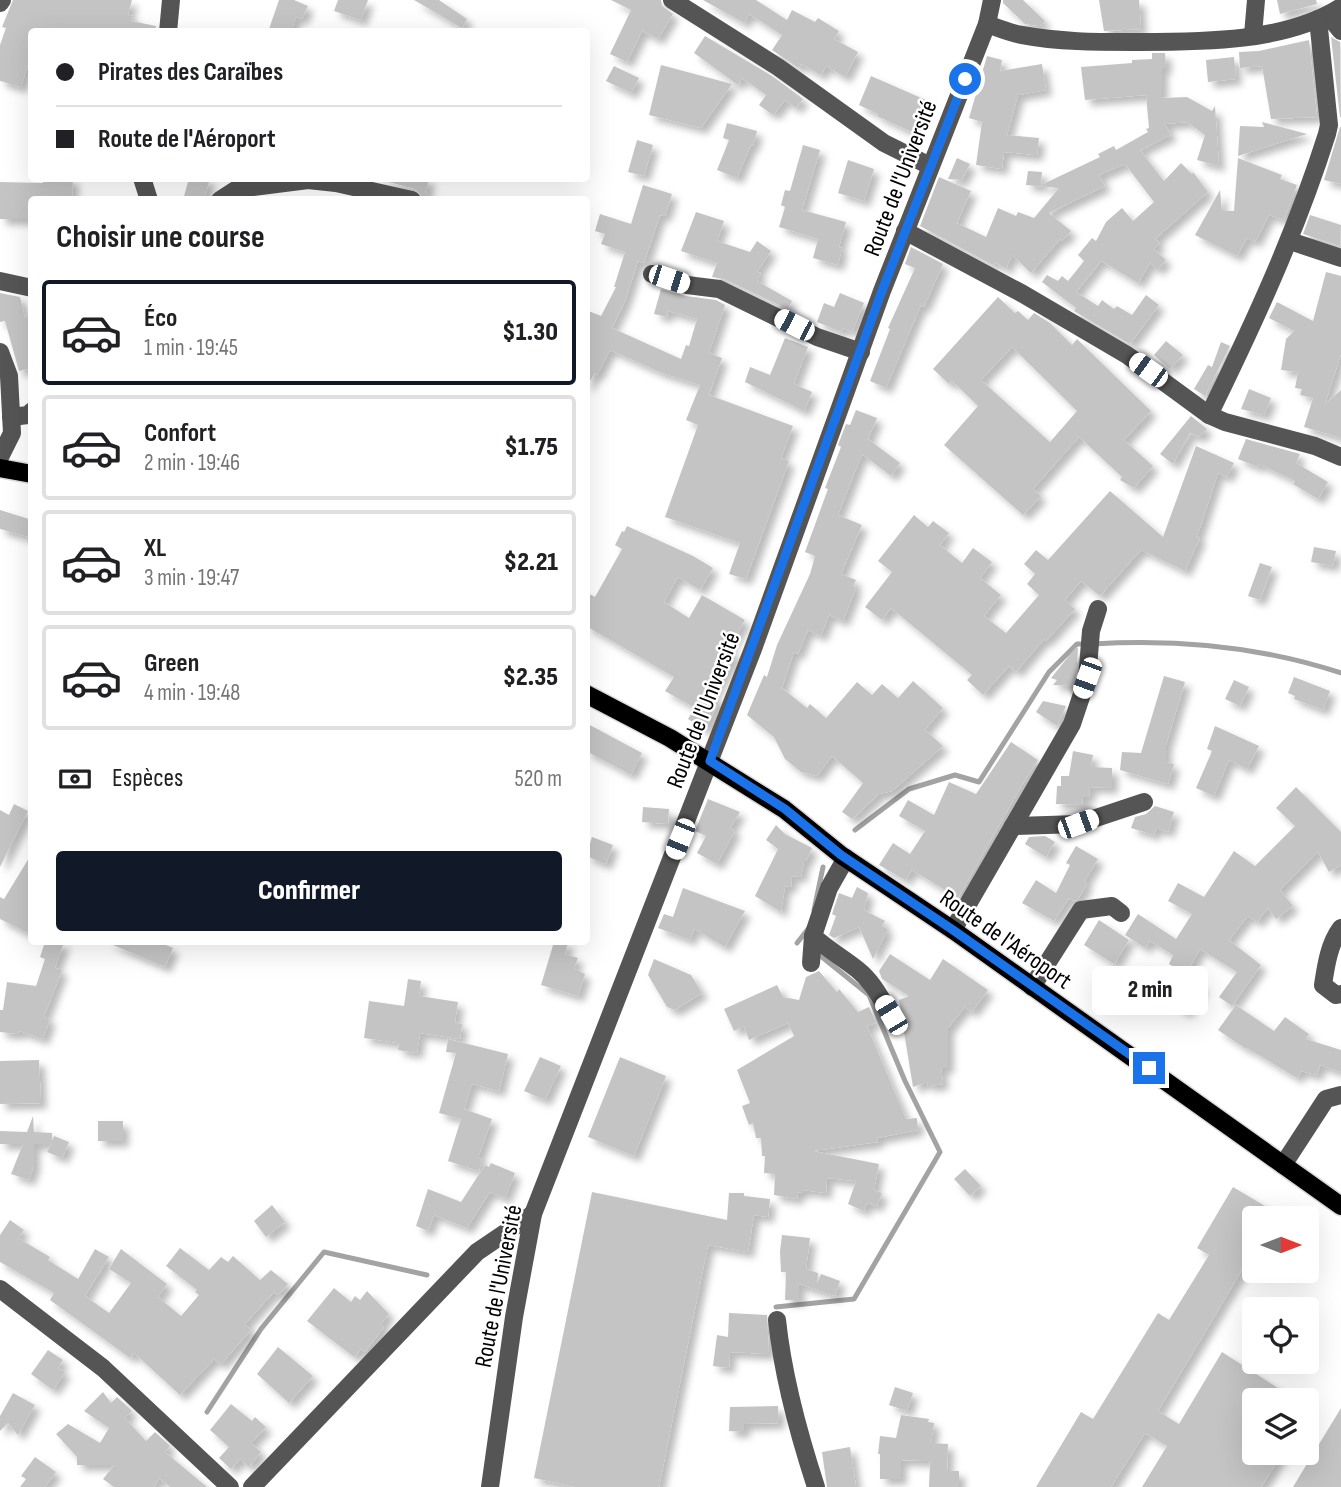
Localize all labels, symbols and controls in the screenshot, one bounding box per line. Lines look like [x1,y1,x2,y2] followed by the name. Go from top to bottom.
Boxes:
[98,57,283,88] text: Pirates des Caraïbes
[949,63,981,95] route start
[857,96,944,260] street label: Route de l'Université
[98,124,276,155] text: Route de l'Aéroport
[56,218,265,257] text: Choisir une course
[646,263,693,295] car
[60,301,123,364] icon: car
[144,303,177,334] text: Éco
[771,306,818,344] car
[502,317,558,348] text: $1.30
[144,334,238,362] text: 1 min · 19:45
[1125,349,1172,391] car
[60,416,123,479] icon: car
[144,418,216,449] text: Confort
[504,432,558,463] text: $1.75
[144,449,240,477] text: 2 min · 19:46
[60,531,123,594] icon: car
[144,533,166,564] text: XL
[504,547,558,578] text: $2.21
[144,564,239,592] text: 3 min · 19:47
[660,628,747,792] street label: Route de l'Université
[60,646,123,709] icon: car
[144,648,199,679] text: Green
[1070,655,1105,701] car
[503,662,558,693] text: $2.35
[144,679,240,707] text: 4 min · 19:48
[56,760,94,798] icon: cash
[112,763,183,794] text: Espèces
[515,765,562,793] text: 520 m
[1055,807,1102,841] car
[663,816,698,862] car
[56,851,562,931] button: Confirmer
[934,883,1077,996] street label: Route de l'Aéroport
[1091,967,1207,1016] callout: 2 min
[1128,976,1172,1004] text: 2 min
[872,992,911,1038] car
[1133,1052,1165,1084] route end
[469,1202,528,1370] street label: Route de l'Université
[1242,1206,1320,1283] north arrow
[1242,1206,1319,1465] map controls
[1242,1297,1319,1374] button: locate
[1242,1388,1319,1465] button: layers

